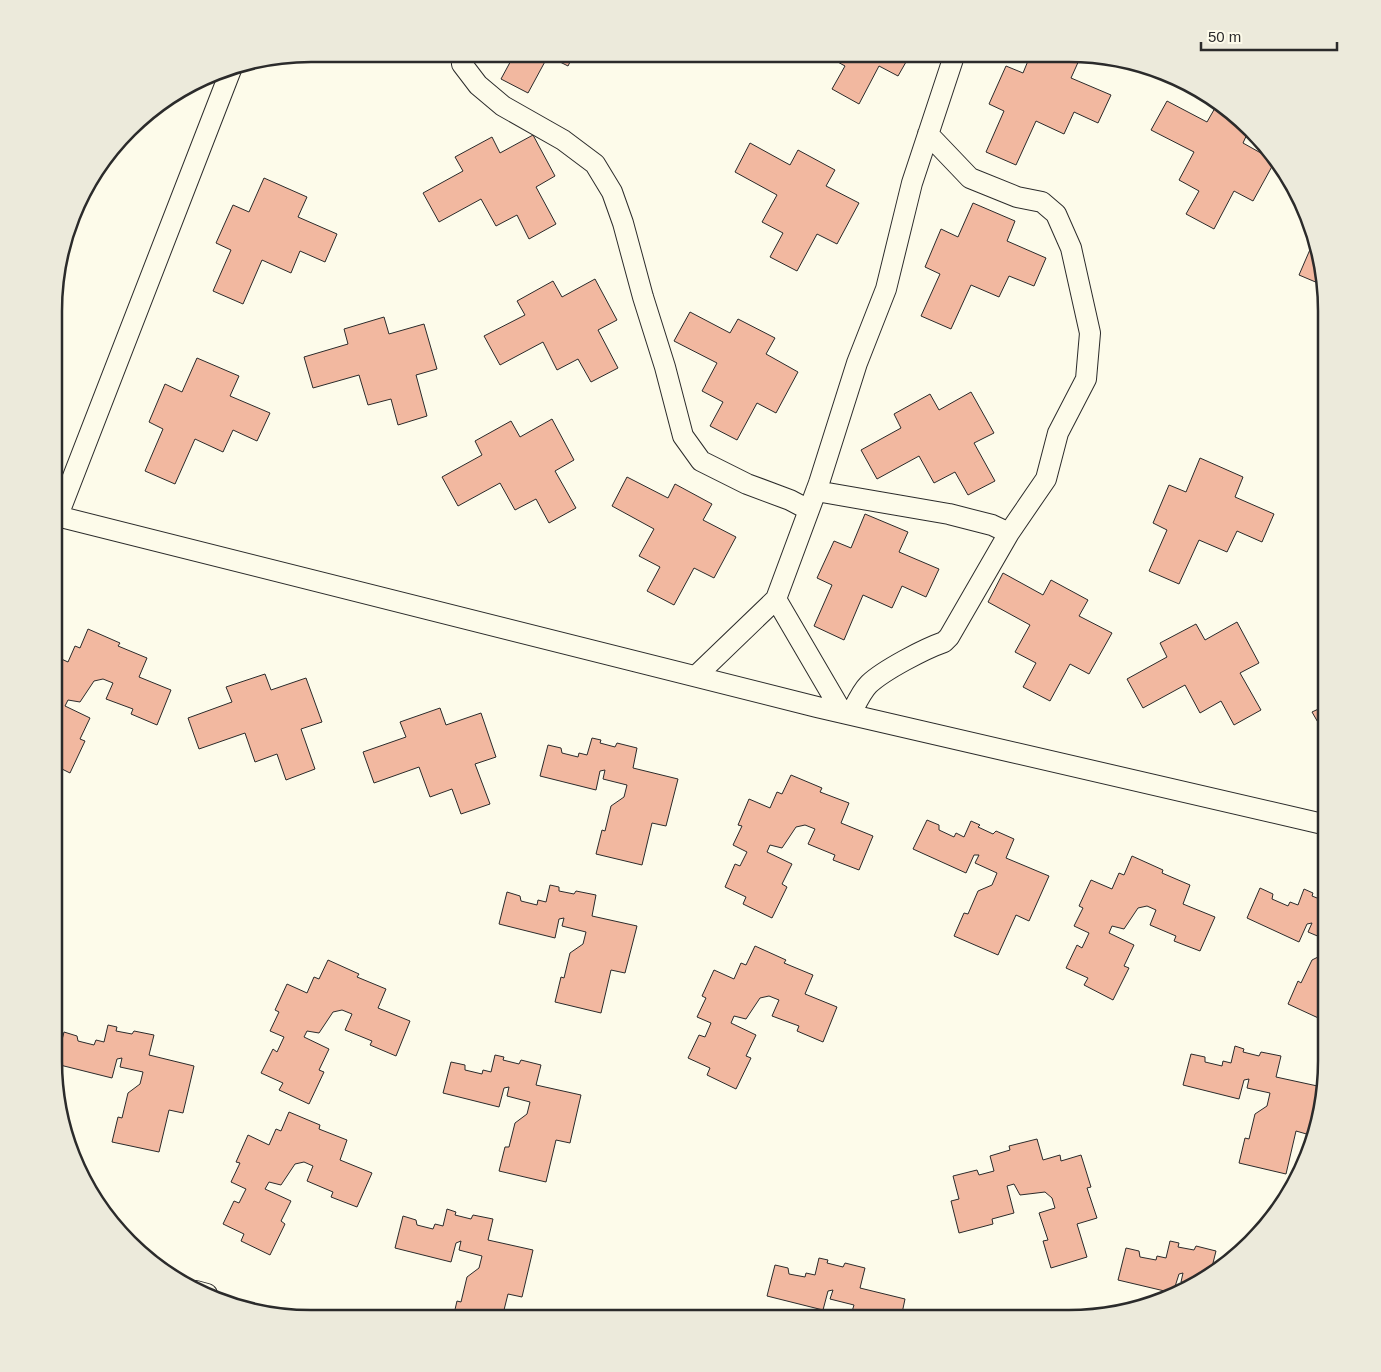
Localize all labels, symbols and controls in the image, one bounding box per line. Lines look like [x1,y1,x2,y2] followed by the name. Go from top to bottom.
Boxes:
[1201,20,1337,52] scale bar
[1208,28,1241,45] text: 50 m

